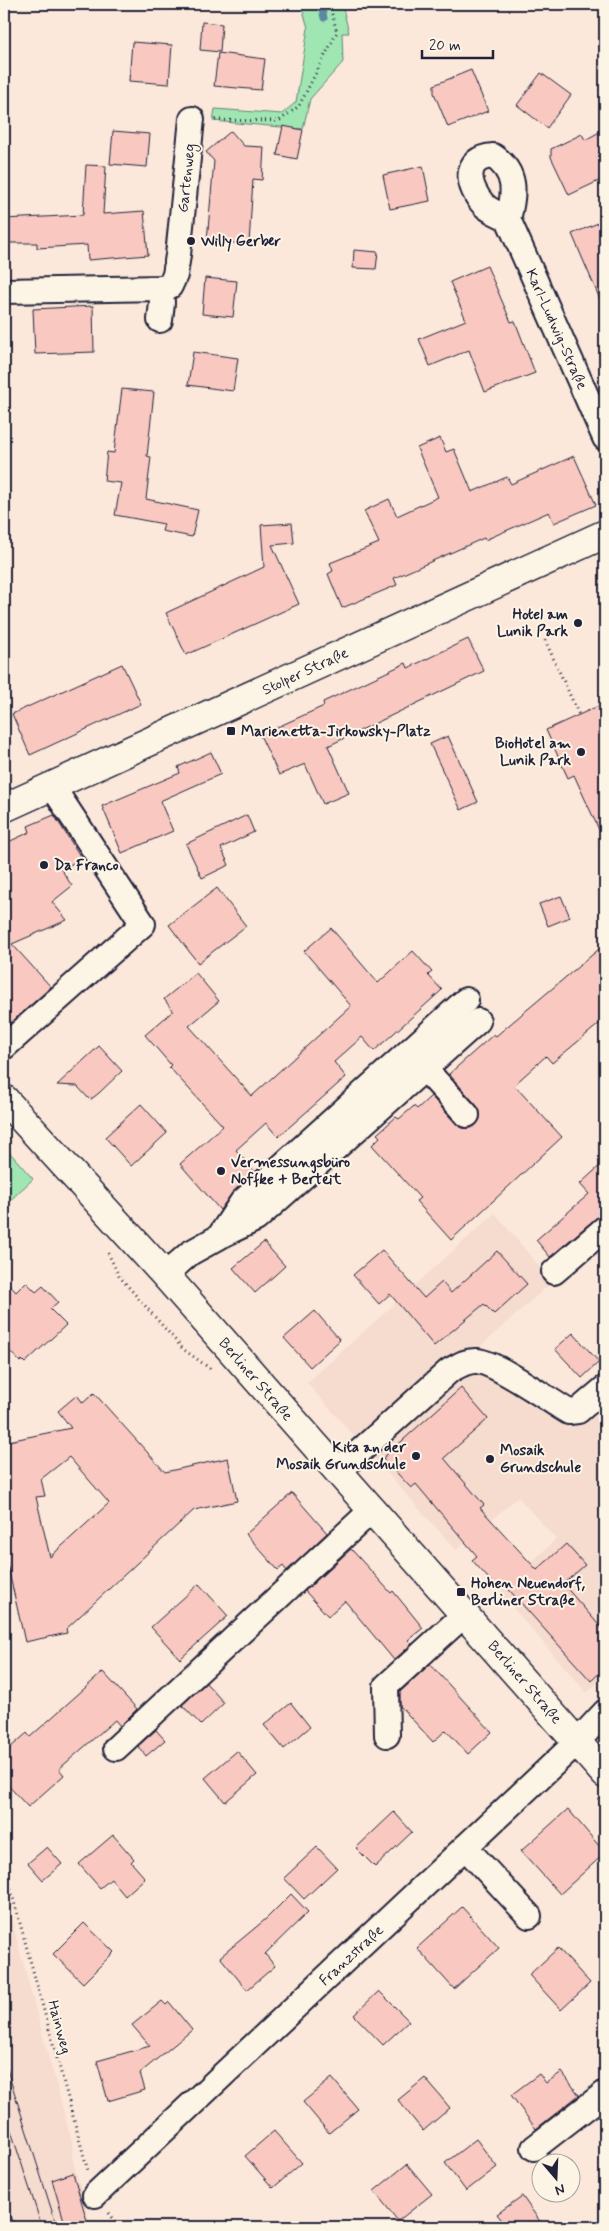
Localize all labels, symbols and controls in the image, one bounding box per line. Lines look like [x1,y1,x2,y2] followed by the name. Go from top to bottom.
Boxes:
[422,28,493,60] scale bar
[429,36,461,56] text: 20 m
[173,143,202,214] street label: Gartenweg
[200,232,282,252] place label: Willy Gerber
[185,235,197,247] marker: Willy Gerber
[520,266,592,393] street label: Karl-Ludwig-Straße
[497,605,569,642] place label: Hotel am Lunik Park
[572,617,584,629] marker: Hotel am Lunik Park
[259,643,352,701] street label: Stolper Straße
[241,722,431,742] place label: Marienetta-Jirkowsky-Platz
[225,725,237,737] marker: Marienetta-Jirkowsky-Platz
[495,734,572,771] place label: BioHotel am Lunik Park
[575,746,587,758] marker: BioHotel am Lunik Park
[54,856,119,876] place label: Da Franco
[38,859,50,871] marker: Da Franco
[231,1153,350,1190] place label: Vermessungsbüro Noffke + Berteit
[215,1165,227,1177] marker: Vermessungsbüro Noffke + Berteit
[214,1334,297,1425] street label: Berliner Straße
[276,1438,407,1475] place label: Kita an der Mosaik Grundschule
[500,1441,581,1478] place label: Mosaik Grundschule
[410,1450,422,1462] marker: Kita an der Mosaik Grundschule
[484,1453,496,1465] marker: Mosaik Grundschule
[471,1574,586,1611] place label: Hohen Neuendorf, Berliner Straße
[455,1586,467,1598] marker: Hohen Neuendorf, Berliner Straße
[483,1637,566,1728] street label: Berliner Straße
[315,1921,388,1991] street label: Franzstraße
[42,1998,76,2056] street label: Hainweg
[532,2154,582,2204] north arrow
[553,2179,567,2199] text: N

